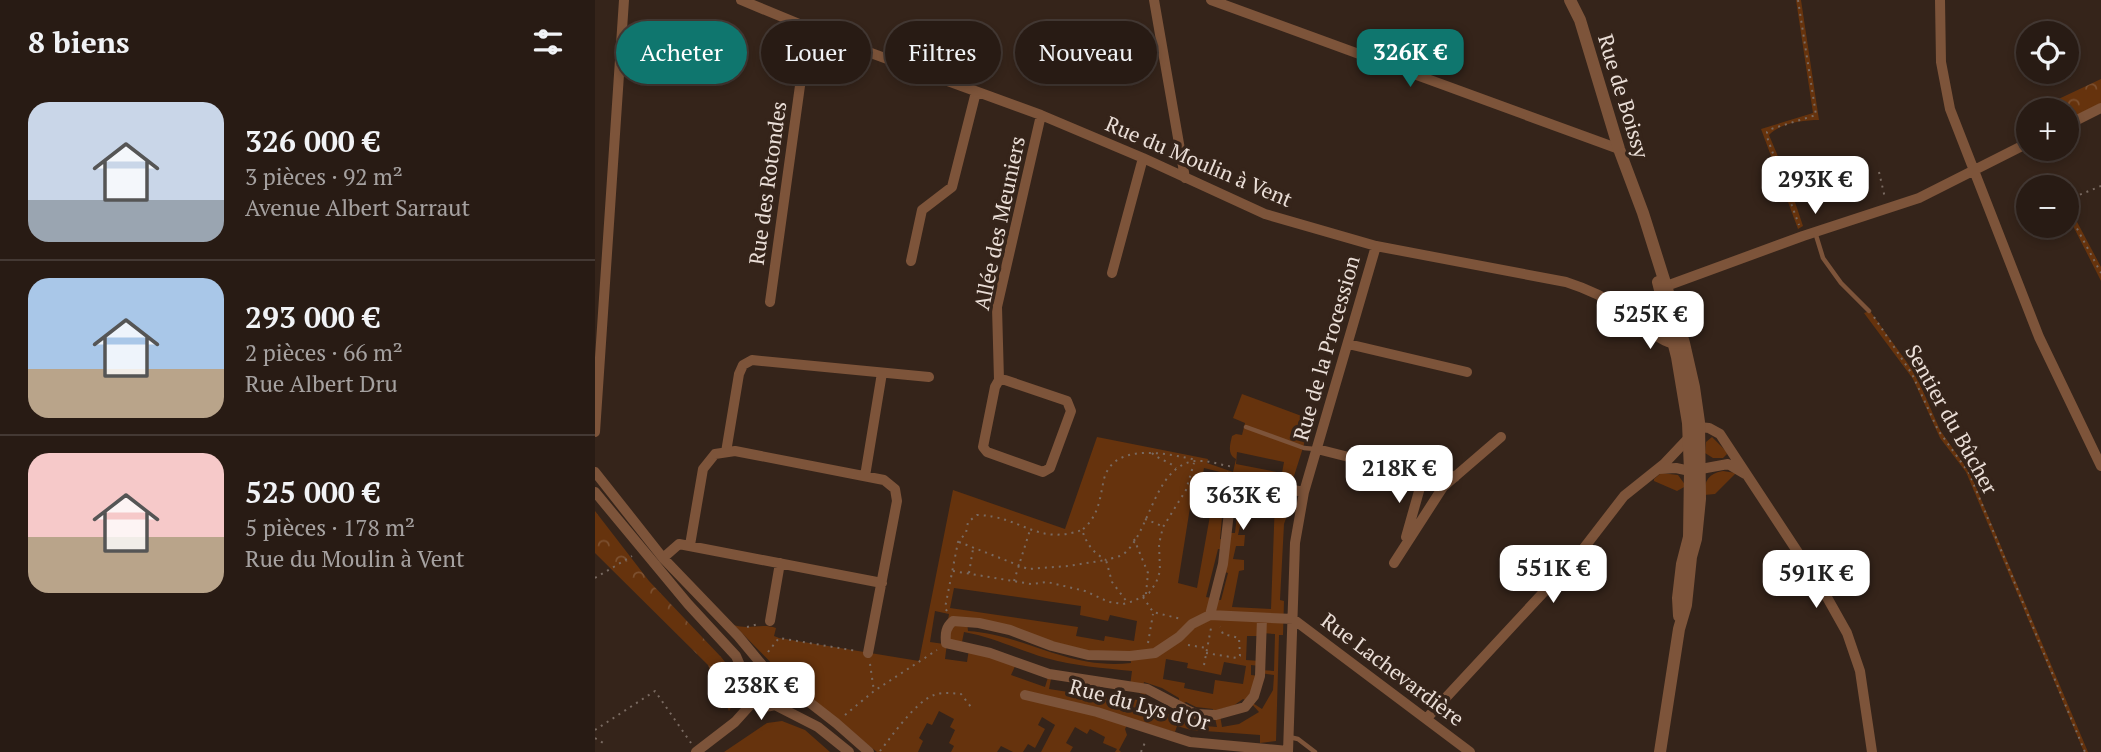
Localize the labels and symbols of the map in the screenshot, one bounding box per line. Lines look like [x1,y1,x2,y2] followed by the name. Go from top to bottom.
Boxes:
[1353,29,1467,89] pin: 326K €
[1592,31,1656,162] street label: Rue de Boissy
[742,99,792,267] street label: Rue des Rotondes
[1101,109,1297,213] street label: Rue du Moulin à Vent
[967,134,1031,312] street label: Allée des Meuniers
[1758,156,1872,216] pin: 293K €
[1286,252,1366,444] street label: Rue de la Procession
[1593,292,1707,351] pin: 525K €
[1899,339,2005,499] street label: Sentier du Bûcher
[1342,446,1456,505] pin: 218K €
[1186,472,1300,532] pin: 363K €
[1496,546,1610,605] pin: 551K €
[1759,550,1873,610] pin: 591K €
[1316,606,1470,732] street label: Rue Lachevardière
[704,662,818,722] pin: 238K €
[1067,672,1213,736] street label: Rue du Lys d'Or

